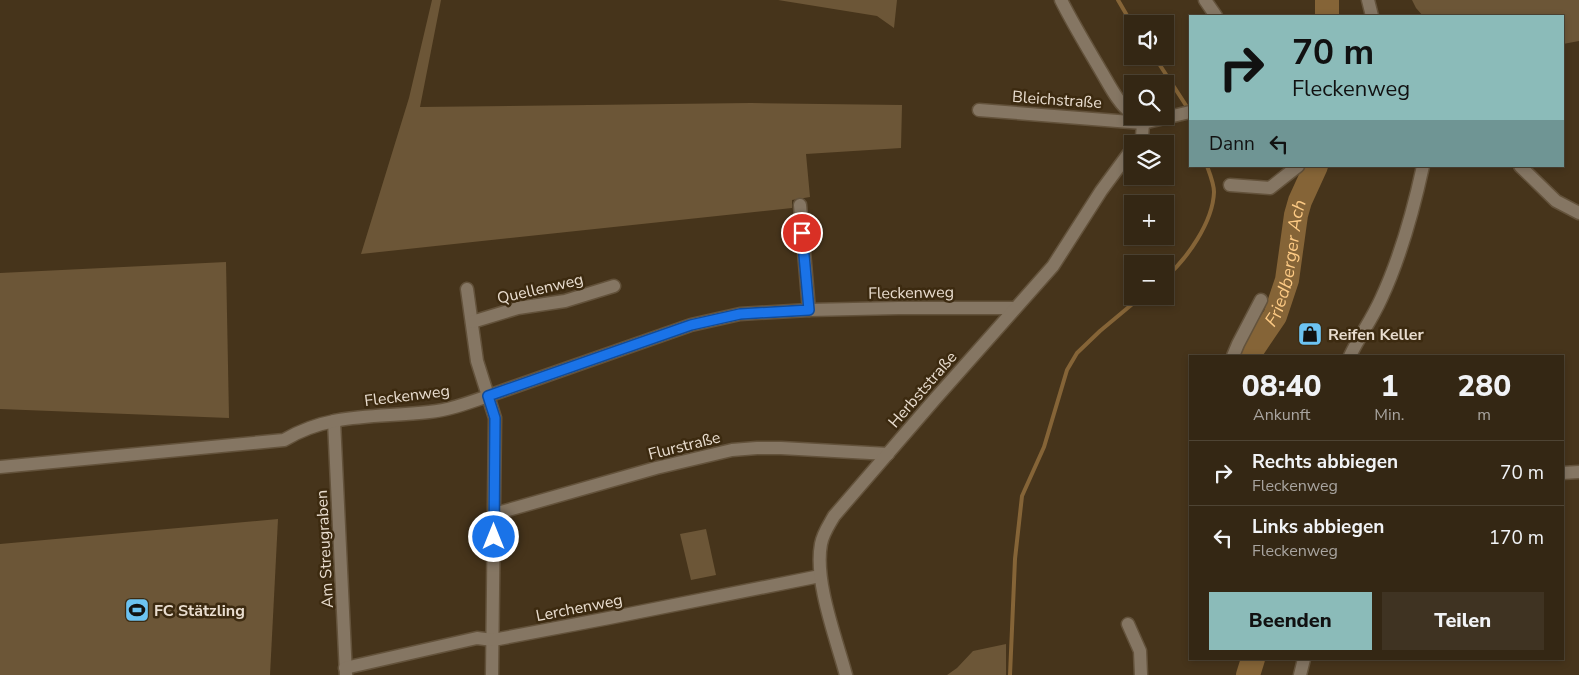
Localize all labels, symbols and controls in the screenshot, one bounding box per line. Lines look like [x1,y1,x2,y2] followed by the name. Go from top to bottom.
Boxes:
[1124,15,1174,305] map controls
[1124,15,1174,65] button: sound
[1292,29,1374,76] text: 70 m
[1209,35,1274,100] icon: right
[1292,74,1410,104] text: Fleckenweg
[1124,75,1174,125] button: search
[1011,86,1103,114] street label: Bleichstraße
[1265,130,1293,158] icon: left
[1209,131,1255,157] text: Dann
[1124,135,1174,185] button: layers
[1124,195,1174,245] button: +
[1259,197,1312,331] water label: Friedberger Ach
[781,212,823,254] pin
[788,219,816,247] icon: arrive
[1124,255,1174,305] button: −
[495,268,586,310] street label: Quellenweg
[868,281,954,305] street label: Fleckenweg
[1297,321,1323,347] shop icon: Reifen Keller
[1328,324,1424,346] place label: Reifen Keller
[883,347,962,433] street label: Herbststraße
[1242,366,1322,407] text: 08:40
[1380,366,1398,407] text: 1
[1457,366,1511,407] text: 280
[363,380,451,412] street label: Fleckenweg
[1253,404,1310,426] text: Ankunft
[1374,404,1404,426] text: Min.
[1477,404,1491,426] text: m
[646,426,723,466] street label: Flurstraße
[1252,449,1398,475] text: Rechts abbiegen
[1209,459,1237,487] icon: right
[1500,460,1544,486] text: 70 m
[1252,475,1338,497] text: Fleckenweg
[311,489,339,609] street label: Am Streugraben
[467,510,519,562] position arrow
[1252,514,1384,540] text: Links abbiegen
[1209,524,1237,552] icon: left
[1489,525,1544,551] text: 170 m
[1252,540,1338,562] text: Fleckenweg
[534,589,624,627] street label: Lerchenweg
[1209,592,1372,650] button: Beenden
[1382,592,1544,650] button: Teilen
[124,597,150,623] sports icon: FC Stätzling
[154,600,245,622] place label: FC Stätzling

